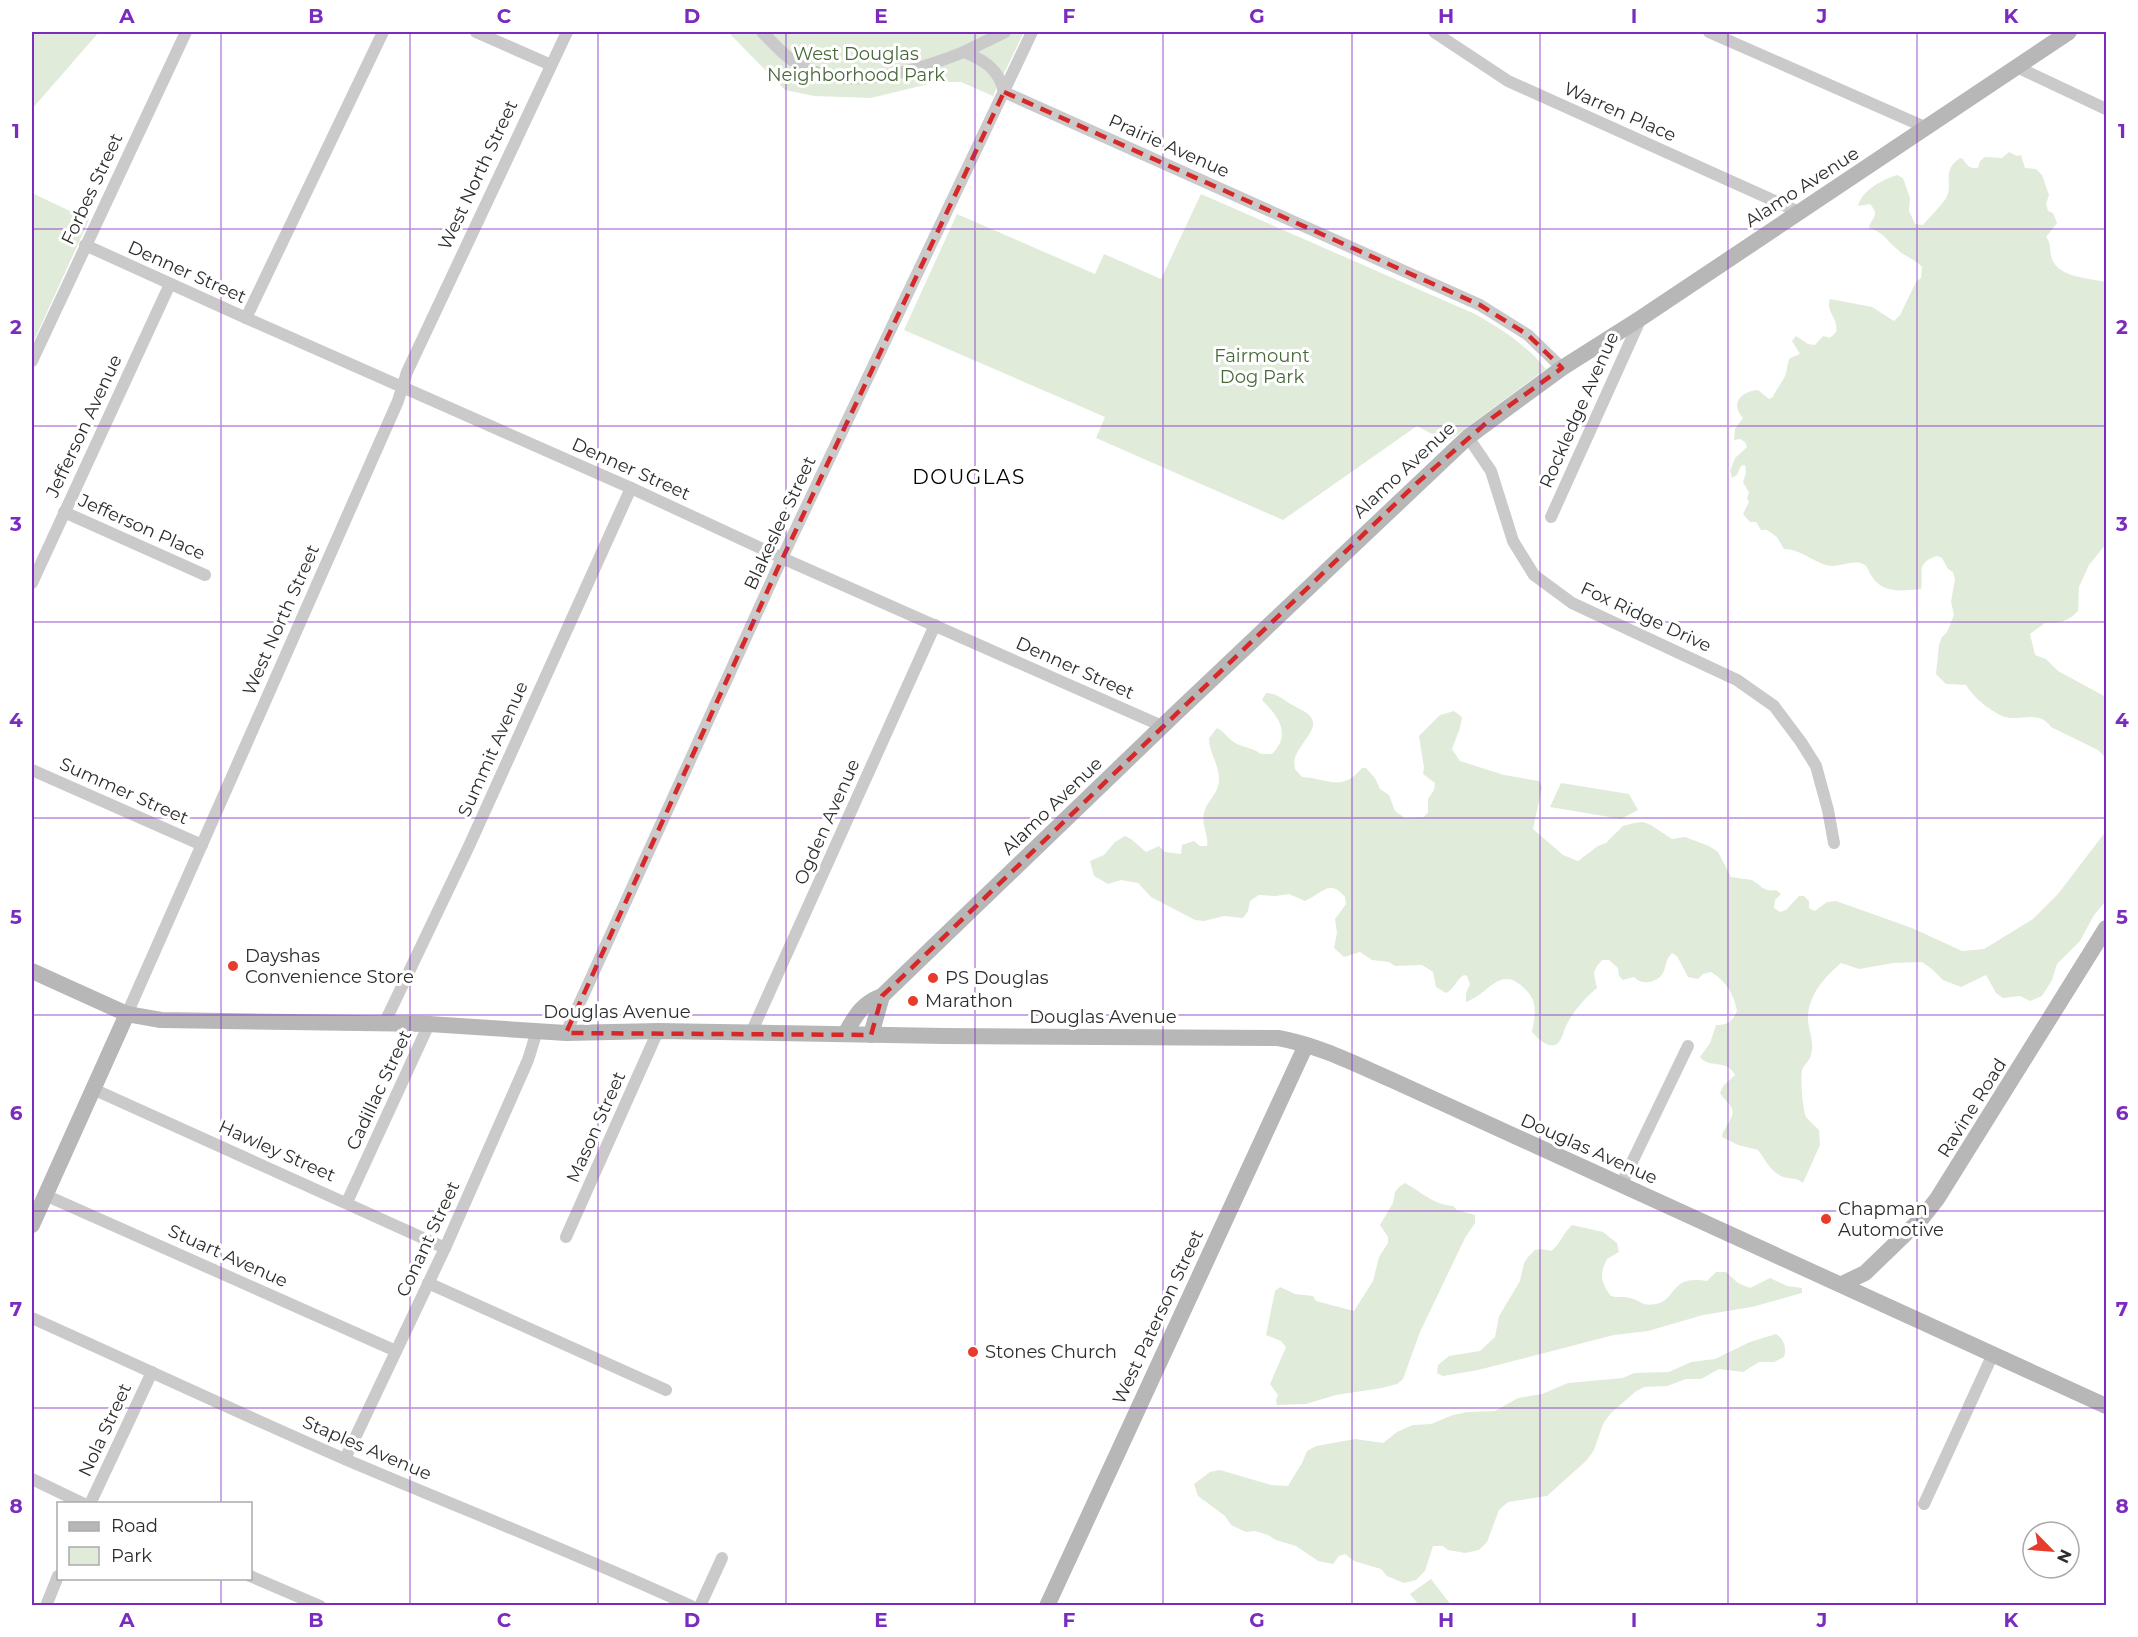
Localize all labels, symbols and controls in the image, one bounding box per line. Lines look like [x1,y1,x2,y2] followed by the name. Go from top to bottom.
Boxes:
[118,4,135,28] text: A
[308,4,324,28] text: B
[497,4,512,28] text: C
[684,4,700,28] text: D
[874,4,888,28] text: E
[1063,4,1076,28] text: F
[1249,4,1265,28] text: G
[1438,4,1454,28] text: H
[1631,4,1637,28] text: I
[1816,4,1827,28] text: J
[2004,4,2020,28] text: K
[767,43,945,86] park label: West Douglas Neighborhood Park
[1560,77,1680,147] street label: Warren Place
[434,97,522,253] street label: West North Street
[1105,110,1233,183] street label: Prairie Avenue
[12,119,20,143] text: 1
[2118,119,2126,143] text: 1
[57,130,127,248] street label: Forbes Street
[1741,142,1863,232] street label: Alamo Avenue
[124,236,250,308] street label: Denner Street
[10,315,22,339] text: 2
[2116,315,2128,339] text: 2
[1535,328,1623,492] street label: Rockledge Avenue
[1214,345,1310,388] park label: Fairmount Dog Park
[41,351,127,502] street label: Jefferson Avenue
[1348,417,1460,523] street label: Alamo Avenue
[568,433,694,505] street label: Denner Street
[739,453,821,593] street label: Blakeslee Street
[912,465,1026,489] district label: DOUGLAS
[74,489,209,565] street label: Jefferson Place
[9,512,22,536] text: 3
[2115,512,2128,536] text: 3
[238,541,324,699] street label: West North Street
[1577,577,1715,657] street label: Fox Ridge Drive
[1012,632,1138,704] street label: Denner Street
[453,678,533,820] street label: Summit Avenue
[9,708,23,732] text: 4
[2115,708,2129,732] text: 4
[997,752,1107,860] street label: Alamo Avenue
[56,753,192,829] street label: Summer Street
[789,756,865,888] street label: Ogden Avenue
[10,905,22,929] text: 5
[2116,905,2128,929] text: 5
[245,945,414,988] place label: Dayshas Convenience Store
[226,959,240,973] marker: Dayshas Convenience Store
[945,967,1049,989] place label: PS Douglas
[926,971,940,985] marker: PS Douglas
[925,990,1013,1012] place label: Marathon
[906,994,920,1008] marker: Marathon
[543,1001,691,1023] street label: Douglas Avenue
[1029,1006,1177,1028] street label: Douglas Avenue
[342,1026,416,1154] street label: Cadillac Street
[1933,1054,2011,1162] street label: Ravine Road
[562,1068,630,1186] street label: Mason Street
[10,1101,23,1125] text: 6
[2116,1101,2129,1125] text: 6
[1517,1109,1661,1189] street label: Douglas Avenue
[215,1115,339,1187] street label: Hawley Street
[392,1178,464,1300] street label: Conant Street
[1838,1198,1944,1241] place label: Chapman Automotive
[1819,1212,1833,1226] marker: Chapman Automotive
[165,1220,291,1292] street label: Stuart Avenue
[1108,1226,1208,1408] street label: West Paterson Street
[10,1297,22,1321] text: 7
[2116,1297,2128,1321] text: 7
[985,1341,1117,1363] place label: Stones Church
[966,1345,980,1359] marker: Stones Church
[74,1380,136,1480] street label: Nola Street
[299,1411,435,1485] street label: Staples Avenue
[9,1494,23,1518] text: 8
[2115,1494,2129,1518] text: 8
[57,1502,252,1580] legend
[111,1515,158,1537] text: Road
[2021,1520,2081,1580] north arrow
[111,1545,152,1567] text: Park
[2053,1546,2075,1566] text: N
[118,1608,135,1632] text: A
[308,1608,324,1632] text: B
[497,1608,512,1632] text: C
[684,1608,700,1632] text: D
[874,1608,888,1632] text: E
[1063,1608,1076,1632] text: F
[1249,1608,1265,1632] text: G
[1438,1608,1454,1632] text: H
[1631,1608,1637,1632] text: I
[1816,1608,1827,1632] text: J
[2004,1608,2020,1632] text: K

